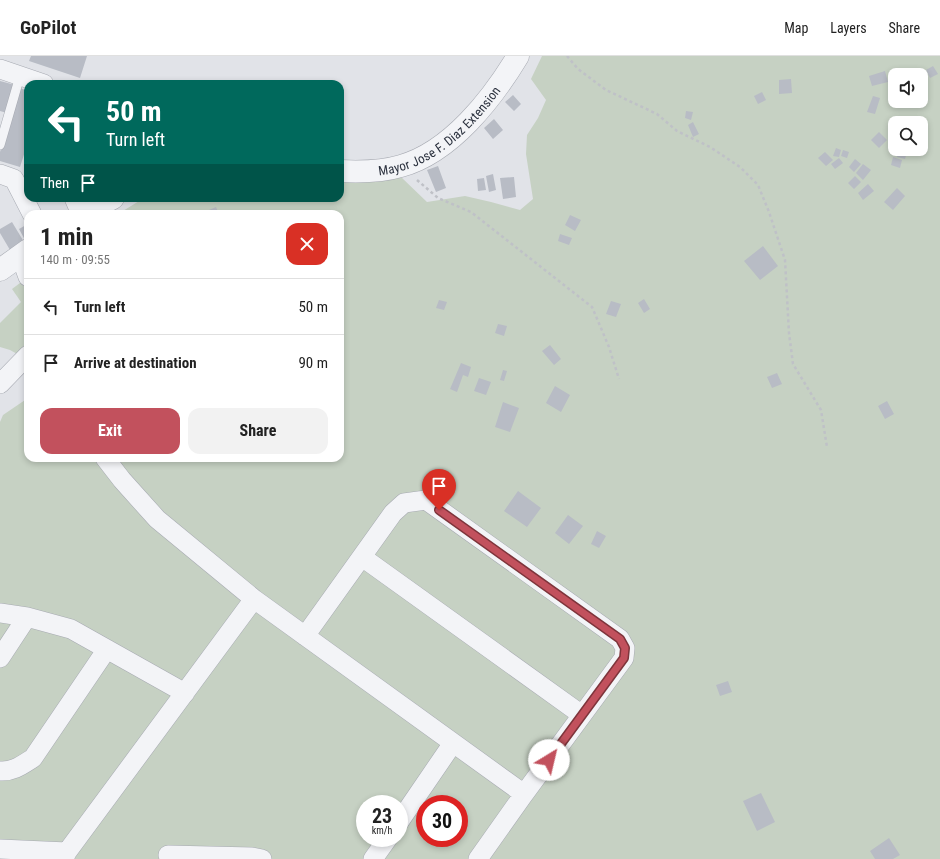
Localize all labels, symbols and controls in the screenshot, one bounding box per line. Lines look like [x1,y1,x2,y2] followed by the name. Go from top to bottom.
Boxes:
[20,16,76,39] text: GoPilot
[784,20,808,36] text: Map
[830,20,867,36] text: Layers
[889,20,920,36] text: Share
[888,68,928,156] map controls
[888,68,928,108] button: sound
[377,83,504,178] street label: Mayor Jose F. Diaz Extension
[106,95,162,128] text: 50 m
[40,96,92,148] icon: left
[888,116,928,156] button: search
[106,129,165,150] text: Turn left
[77,172,99,194] icon: arrive
[40,174,69,192] text: Then
[40,223,93,251] text: 1 min
[286,223,328,265] button: close
[40,252,110,267] text: 140 m · 09:55
[40,296,62,318] icon: left
[74,298,125,316] text: Turn left
[298,298,328,316] text: 50 m
[40,352,62,374] icon: arrive
[74,354,197,372] text: Arrive at destination
[298,354,328,372] text: 90 m
[40,408,180,454] button: Exit
[188,408,328,454] button: Share
[422,469,456,510] pin
[428,475,450,497] icon: arrive
[528,739,570,781] position arrow
[416,795,468,847] speed limit sign: 30
[372,804,392,828] text: 23
[372,825,392,836] text: km/h

